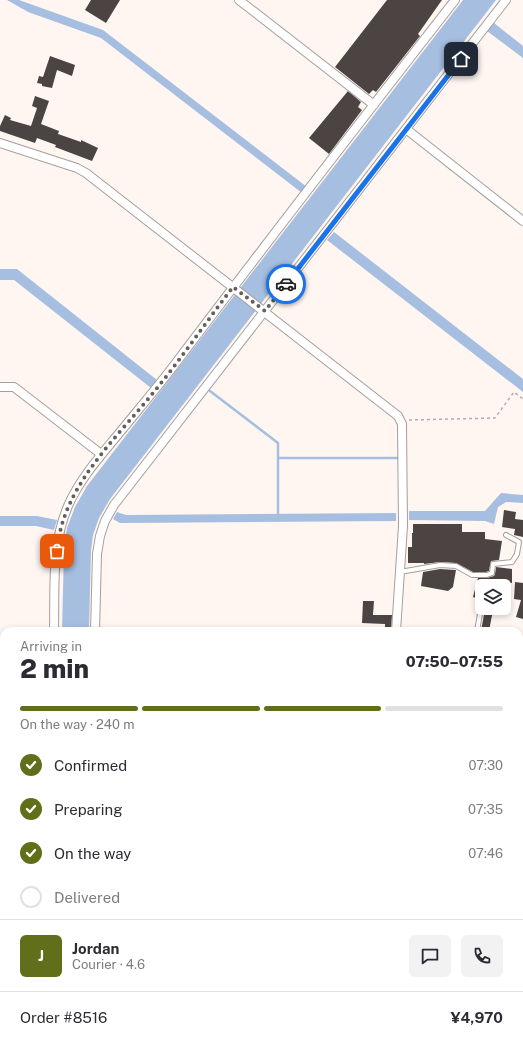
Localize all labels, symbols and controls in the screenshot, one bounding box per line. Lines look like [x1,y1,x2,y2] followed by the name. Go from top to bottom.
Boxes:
[444,42,478,76] pin
[450,48,472,70] icon: home
[266,264,306,304] courier
[275,273,297,295] icon: car
[40,534,74,568] pin
[46,540,68,562] icon: bag
[475,579,511,615] map controls
[475,579,511,615] button: layers
[20,639,82,654] text: Arriving in
[20,653,89,684] text: 2 min
[406,653,503,670] text: 07:50–07:55
[20,717,134,732] text: On the way · 240 m
[20,754,42,776] icon: check
[54,757,127,774] text: Confirmed
[468,758,503,773] text: 07:30
[20,798,42,820] icon: check
[54,801,123,818] text: Preparing
[468,802,503,817] text: 07:35
[20,842,42,864] icon: check
[54,845,131,862] text: On the way
[468,846,503,861] text: 07:46
[54,889,120,906] text: Delivered
[409,935,451,977] button: chat
[461,935,503,977] button: phone
[72,940,119,957] text: Jordan
[38,947,44,964] text: J
[72,957,145,972] text: Courier · 4.6
[20,1009,107,1026] text: Order #8516
[451,1009,503,1026] text: ¥4,970

